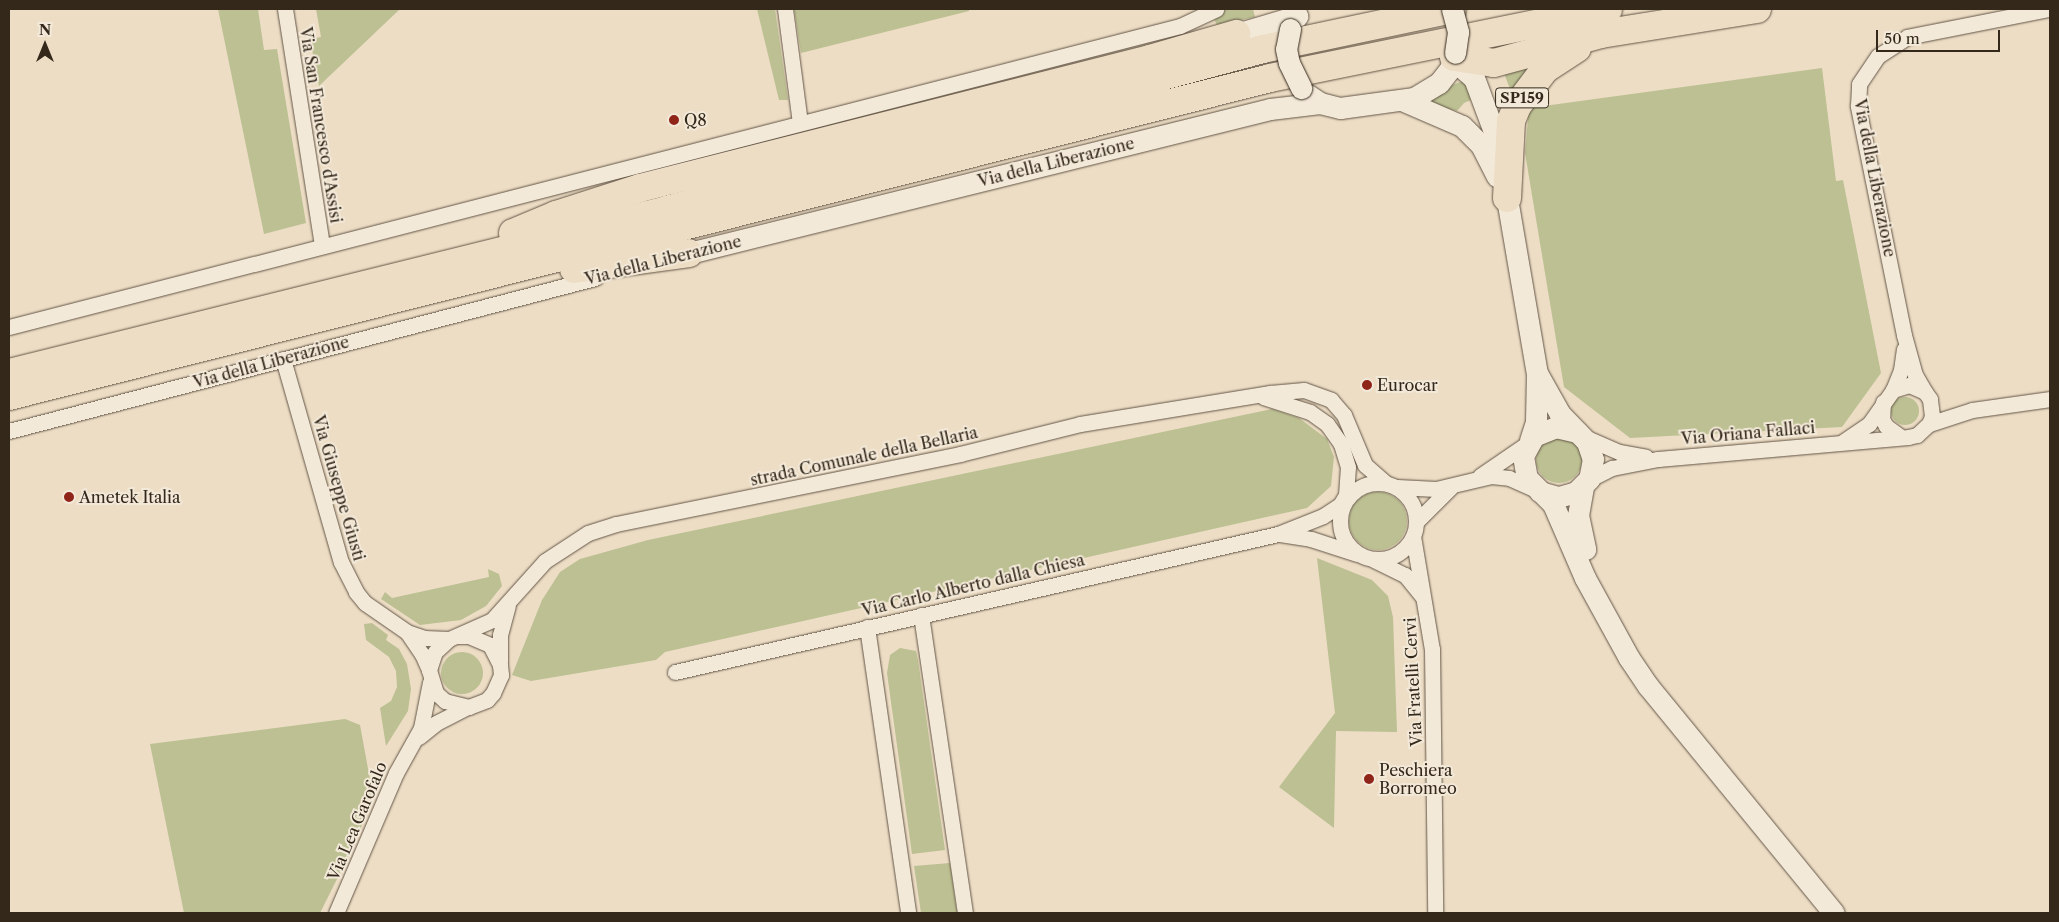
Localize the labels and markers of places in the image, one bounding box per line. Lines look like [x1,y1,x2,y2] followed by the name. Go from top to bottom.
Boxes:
[684,110,707,130] place label: Q8
[668,114,680,126] marker: Q8
[1377,375,1438,395] place label: Eurocar
[1361,379,1373,391] marker: Eurocar
[79,487,181,507] place label: Ametek Italia
[63,491,75,503] marker: Ametek Italia
[1379,760,1457,798] place label: Peschiera Borromeo
[1363,773,1375,785] marker: Peschiera Borromeo

